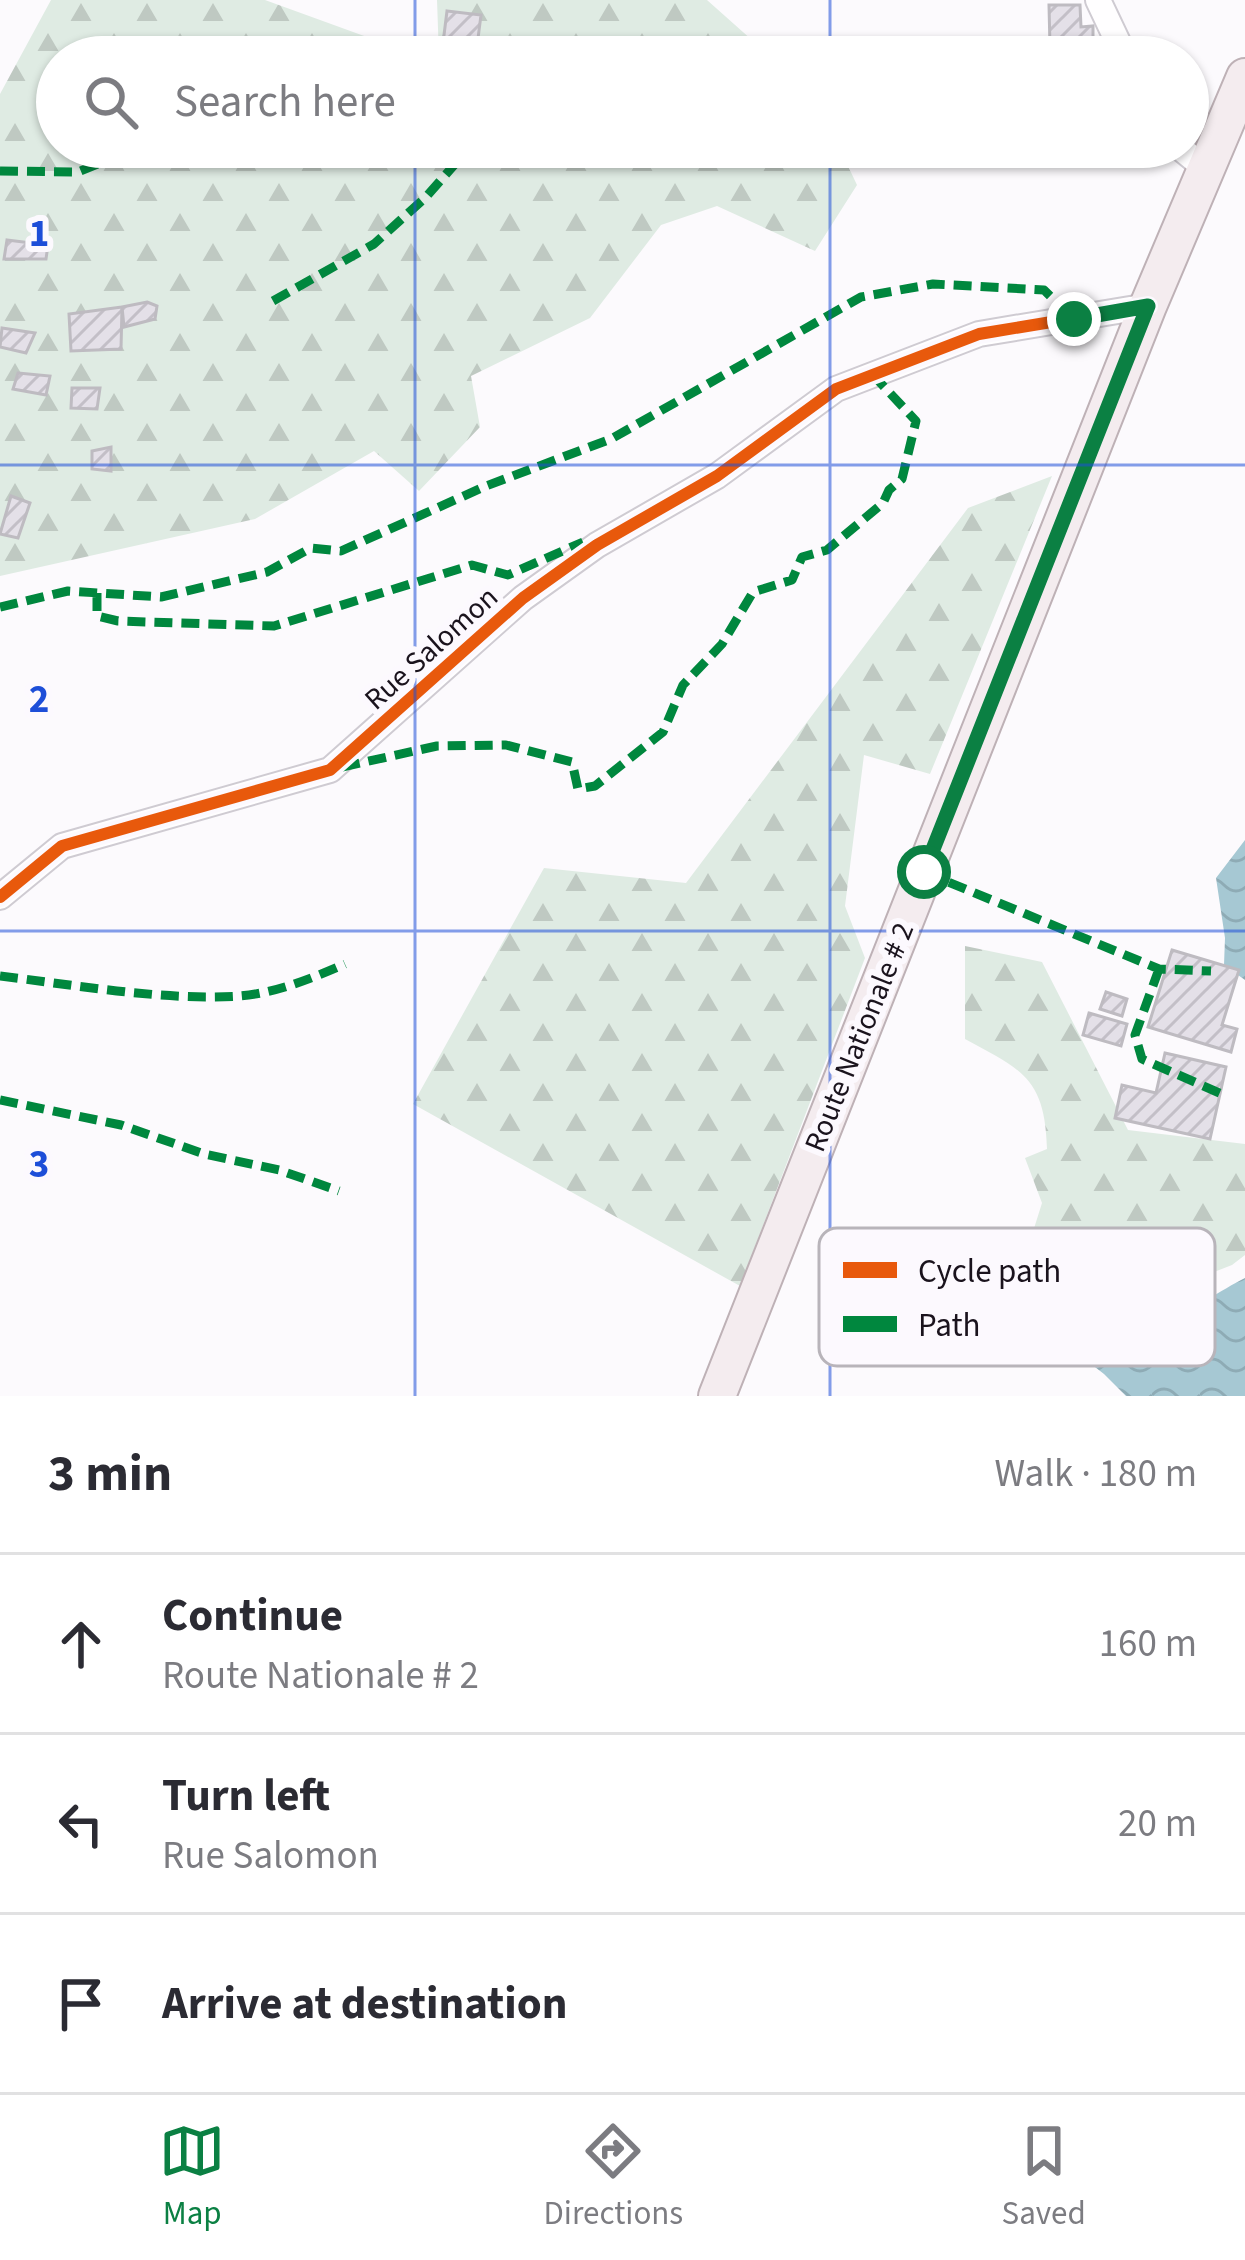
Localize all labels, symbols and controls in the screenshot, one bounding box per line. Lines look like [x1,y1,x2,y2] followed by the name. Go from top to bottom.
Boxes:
[36,36,1209,168] search box
[78,69,144,135] icon: search
[174,70,396,134] text: Search here
[29,206,49,262] text: 1
[1047,292,1101,346] route end
[355,577,508,720] street label: Rue Salomon
[29,672,49,728] text: 2
[897,845,951,899] route start
[794,916,925,1158] street label: Route Nationale # 2
[29,1137,49,1193] text: 3
[819,1228,1215,1366] legend
[918,1248,1061,1295] text: Cycle path
[918,1302,981,1349] text: Path
[48,1438,172,1510] text: 3 min
[994,1446,1197,1502] text: Walk · 180 m
[162,1584,343,1648] text: Continue
[48,1611,114,1677] icon: ahead
[1099,1616,1197,1672] text: 160 m
[162,1648,479,1704] text: Route Nationale # 2
[162,1764,330,1828] text: Turn left
[48,1791,114,1857] icon: left
[1118,1796,1197,1852] text: 20 m
[162,1828,379,1884] text: Rue Salomon
[48,1971,114,2037] icon: arrive
[162,1972,567,2036] text: Arrive at destination
[159,2118,225,2237] tab: Map
[544,2118,683,2237] tab: Directions
[1002,2118,1086,2237] tab: Saved

